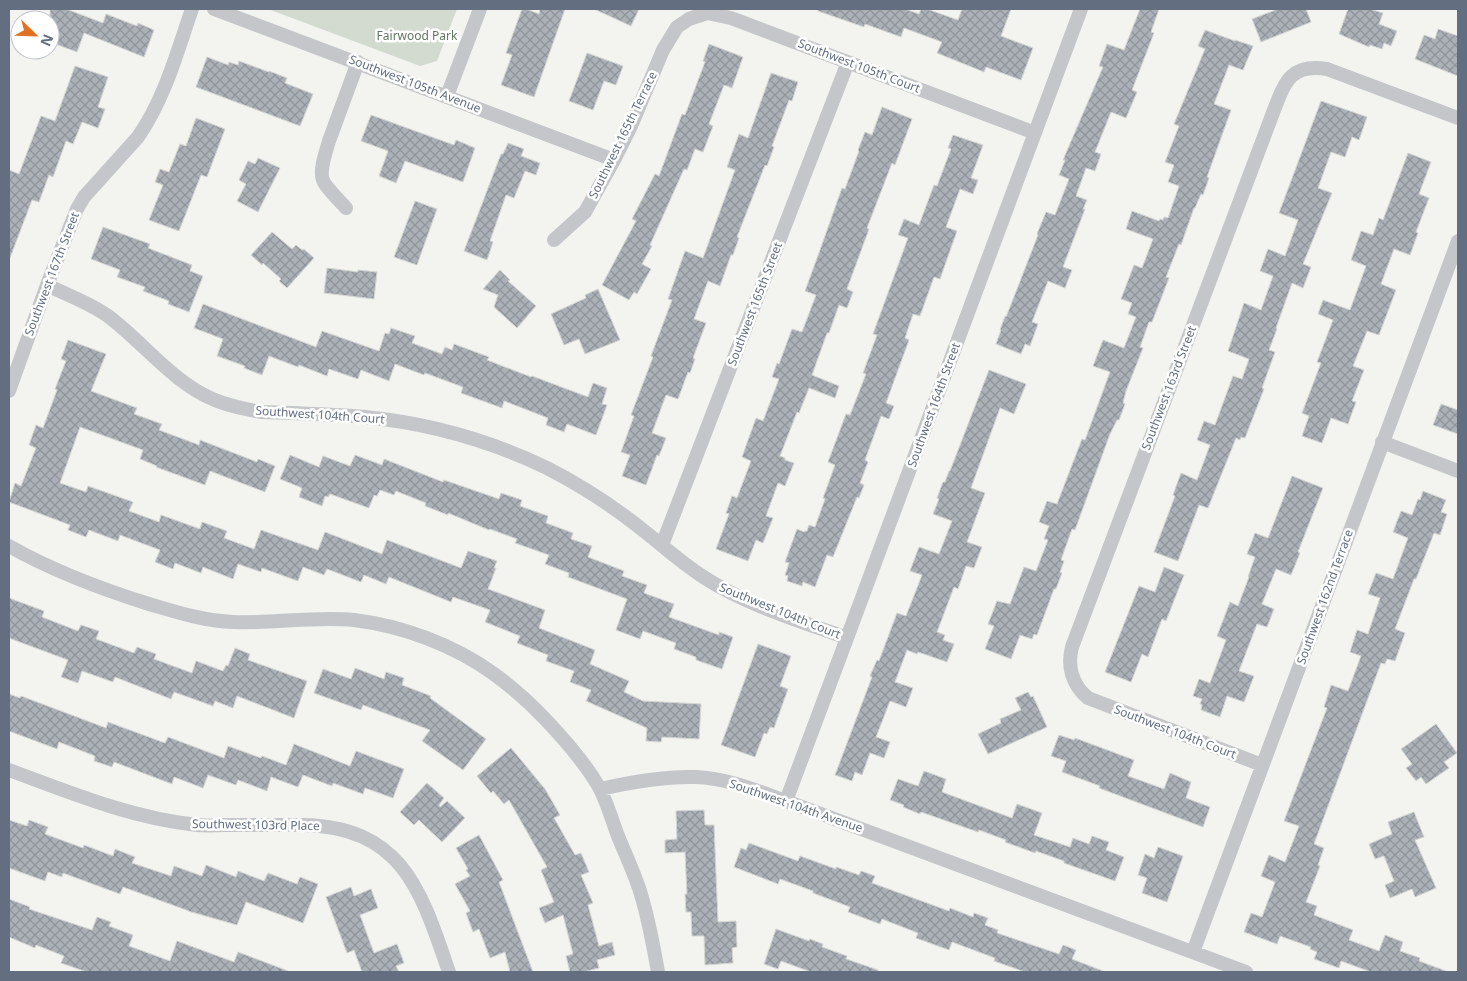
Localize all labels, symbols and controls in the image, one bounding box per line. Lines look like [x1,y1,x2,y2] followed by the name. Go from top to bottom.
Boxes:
[10,10,60,60] north arrow
[377,27,458,44] park label: Fairwood Park
[36,31,58,49] text: N
[796,34,923,97] street label: Southwest 105th Court
[347,51,484,117] street label: Southwest 105th Avenue
[584,68,661,201] street label: Southwest 165th Terrace
[20,209,83,338] street label: Southwest 167th Street
[723,239,786,368] street label: Southwest 165th Street
[1137,323,1200,452] street label: Southwest 163rd Street
[903,340,964,469] street label: Southwest 164th Street
[255,402,386,428] street label: Southwest 104th Court
[1292,527,1357,667] street label: Southwest 162nd Terrace
[717,578,844,643] street label: Southwest 104th Court
[1112,700,1239,763] street label: Southwest 104th Court
[727,775,865,836] street label: Southwest 104th Avenue
[192,815,320,834] street label: Southwest 103rd Place

